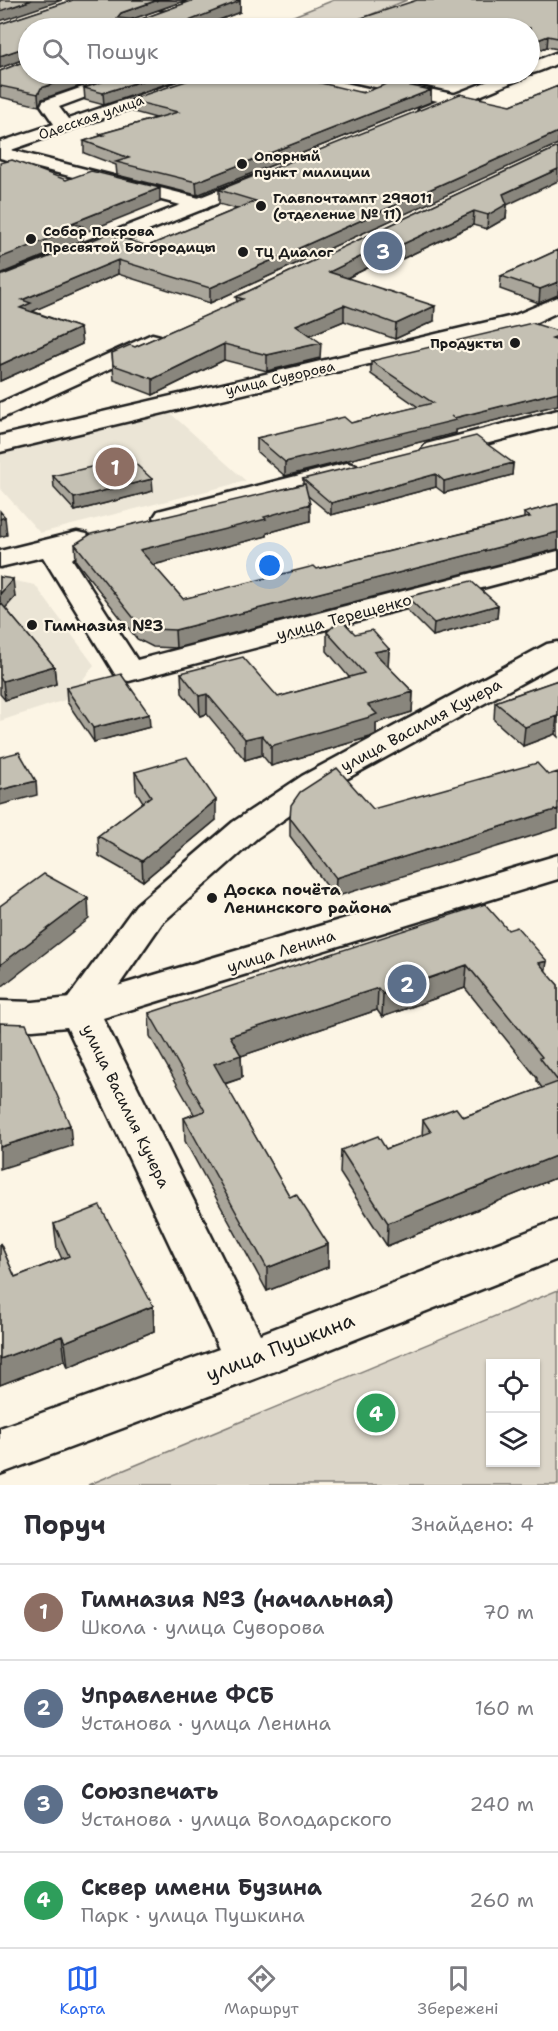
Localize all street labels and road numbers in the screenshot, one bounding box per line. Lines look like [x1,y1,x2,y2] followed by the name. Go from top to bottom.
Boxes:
[36,90,146,143] street label: Одесская улица
[224,357,337,399] street label: улица Суворова
[274,589,414,645] street label: улица Терещенко
[337,674,505,776] street label: улица Василия Кучера
[224,925,338,977] street label: улица Ленина
[77,1021,175,1191] street label: улица Василия Кучера
[202,1307,358,1387] street label: улица Пушкина

